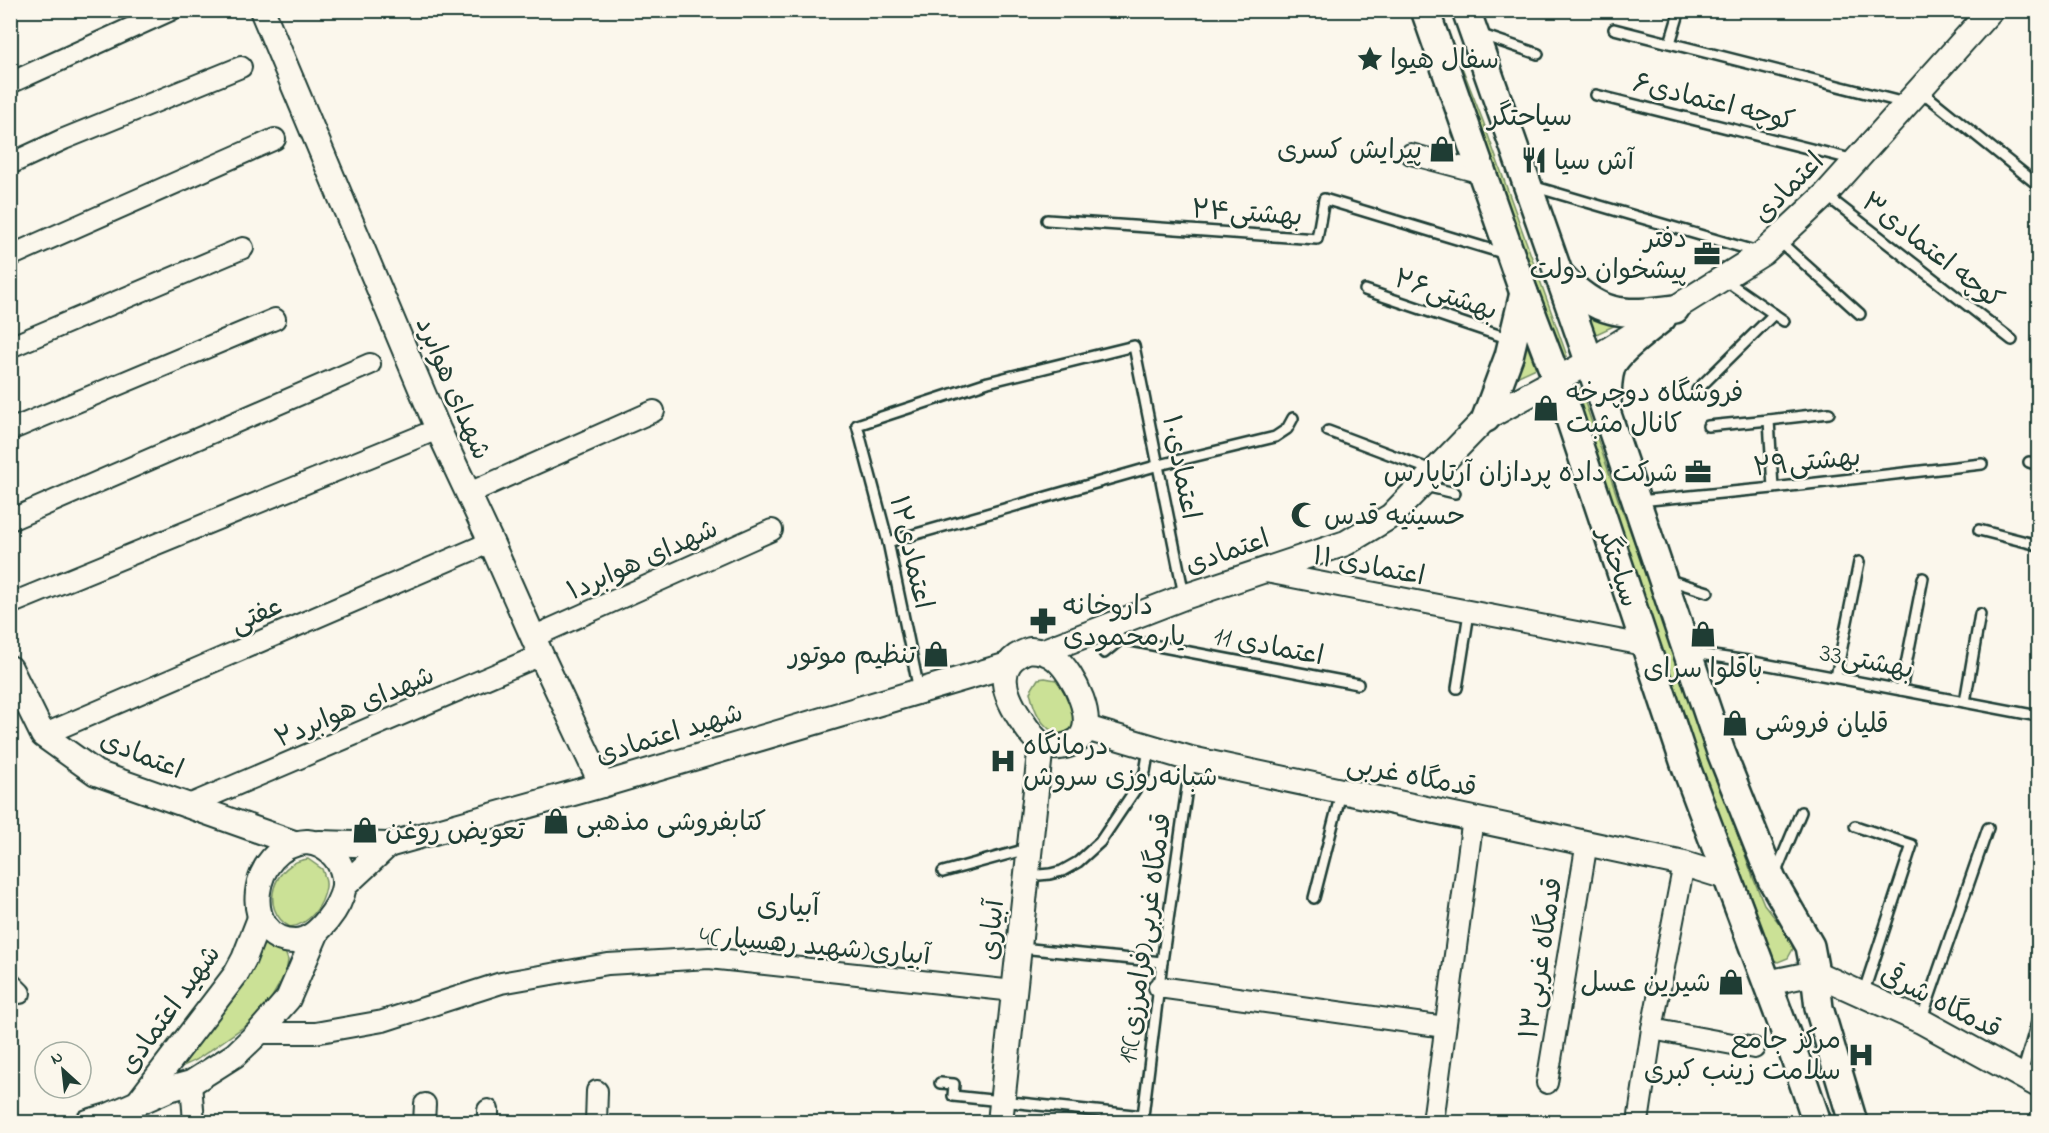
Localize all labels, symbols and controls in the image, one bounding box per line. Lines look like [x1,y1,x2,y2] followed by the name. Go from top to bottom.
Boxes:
[1390,42,1499,81] place label: سفال هیوا
[1355,44,1385,74] place icon: سفال هیوا
[1628,65,1798,142] street label: کوچه اعتمادی۶
[1486,98,1572,139] district label: سیاحتگر
[1277,132,1422,171] place label: پیرایش کسری
[1427,134,1457,164] shop icon: پیرایش کسری
[1554,143,1635,182] place label: آش سیا
[1745,144,1834,233] street label: اعتمادی
[1519,145,1549,175] restaurant icon: آش سیا
[1852,184,2011,320] street label: کوچه اعتمادی۳
[1190,191,1304,238] street label: ۲۴بهشتی
[1530,221,1687,291] place label: دفتر پیشخوان دولت
[1692,239,1722,269] office icon: دفتر پیشخوان دولت
[1388,260,1502,332] street label: ۲۶بهشتی
[404,311,499,467] street label: شهدای هوابرد
[1566,375,1744,445] place label: فروشگاه دوچرخه کانال مثبت
[1531,393,1561,423] shop icon: فروشگاه دوچرخه کانال مثبت
[1150,412,1209,523] street label: اعتمادی۱۰
[1752,438,1863,489] street label: ۲۹بهشتی
[1384,455,1678,494] place label: شرکت داده پردازان آرتاپارس
[1683,457,1713,487] office icon: شرکت داده پردازان آرتاپارس
[878,492,942,613] street label: اعتمادی۱۲
[1324,498,1466,537] place label: حسینیه قدس
[1289,500,1319,530] mosque icon: حسینیه قدس
[561,511,725,612] street label: شهدای هوابرد۱
[1180,521,1275,586] street label: اعتمادی
[1585,521,1648,613] street label: سیاحتگر
[1309,537,1428,597] street label: ۱۱ اعتمادی
[225,588,289,645] street label: عفتی
[1063,588,1186,658] place label: داروخانه یارمحمودی
[1028,606,1058,636] pharmacy icon: داروخانه یارمحمودی
[1210,618,1327,677] street label: 11 اعتمادی
[1688,619,1718,649] shop icon: باقلوا سرای
[1816,634,1917,691] street label: 33بهشتی
[787,637,917,676] place label: تنظیم موتور
[921,639,951,669] shop icon: تنظیم موتور
[1643,651,1763,690] place label: باقلوا سرای
[269,657,441,760] street label: شهدای هوابرد۲
[591,694,748,776] street label: شهید اعتمادی
[1755,706,1889,745] place label: قلیان فروشی
[1720,708,1750,738] shop icon: قلیان فروشی
[93,722,189,791] street label: اعتمادی
[1023,728,1218,798] place label: درمانگاه شبانه‌روزی سروش
[988,746,1018,776] hospital icon: درمانگاه شبانه‌روزی سروش
[1343,746,1480,809] street label: قدمگاه غربی
[576,804,766,843] place label: کتابفروشی مذهبی
[541,806,571,836] shop icon: کتابفروشی مذهبی
[1110,811,1183,1066] street label: 19قدمگاه غربی(فرامرزی)
[385,813,526,852] place label: تعویض روغن
[350,815,380,845] shop icon: تعویض روغن
[1510,875,1574,1042] street label: قدمگاه غربی۱۳
[757,888,821,929] district label: آبیاری
[971,897,1016,962] street label: آبیاری
[698,918,933,977] street label: 4آبیاری(شهید رهسپار)
[111,937,232,1083] street label: شهید اعتمادی
[1873,956,2007,1050] street label: قدمگاه شرقی
[1580,965,1711,1004] place label: شیرین عسل
[1716,967,1746,997] shop icon: شیرین عسل
[1644,1022,1841,1092] place label: مرکز جامع سلامت زینب کبری
[33,1040,93,1100] north arrow
[1846,1040,1876,1070] hospital icon: مرکز جامع سلامت زینب کبری
[47,1045,68,1072] text: N

